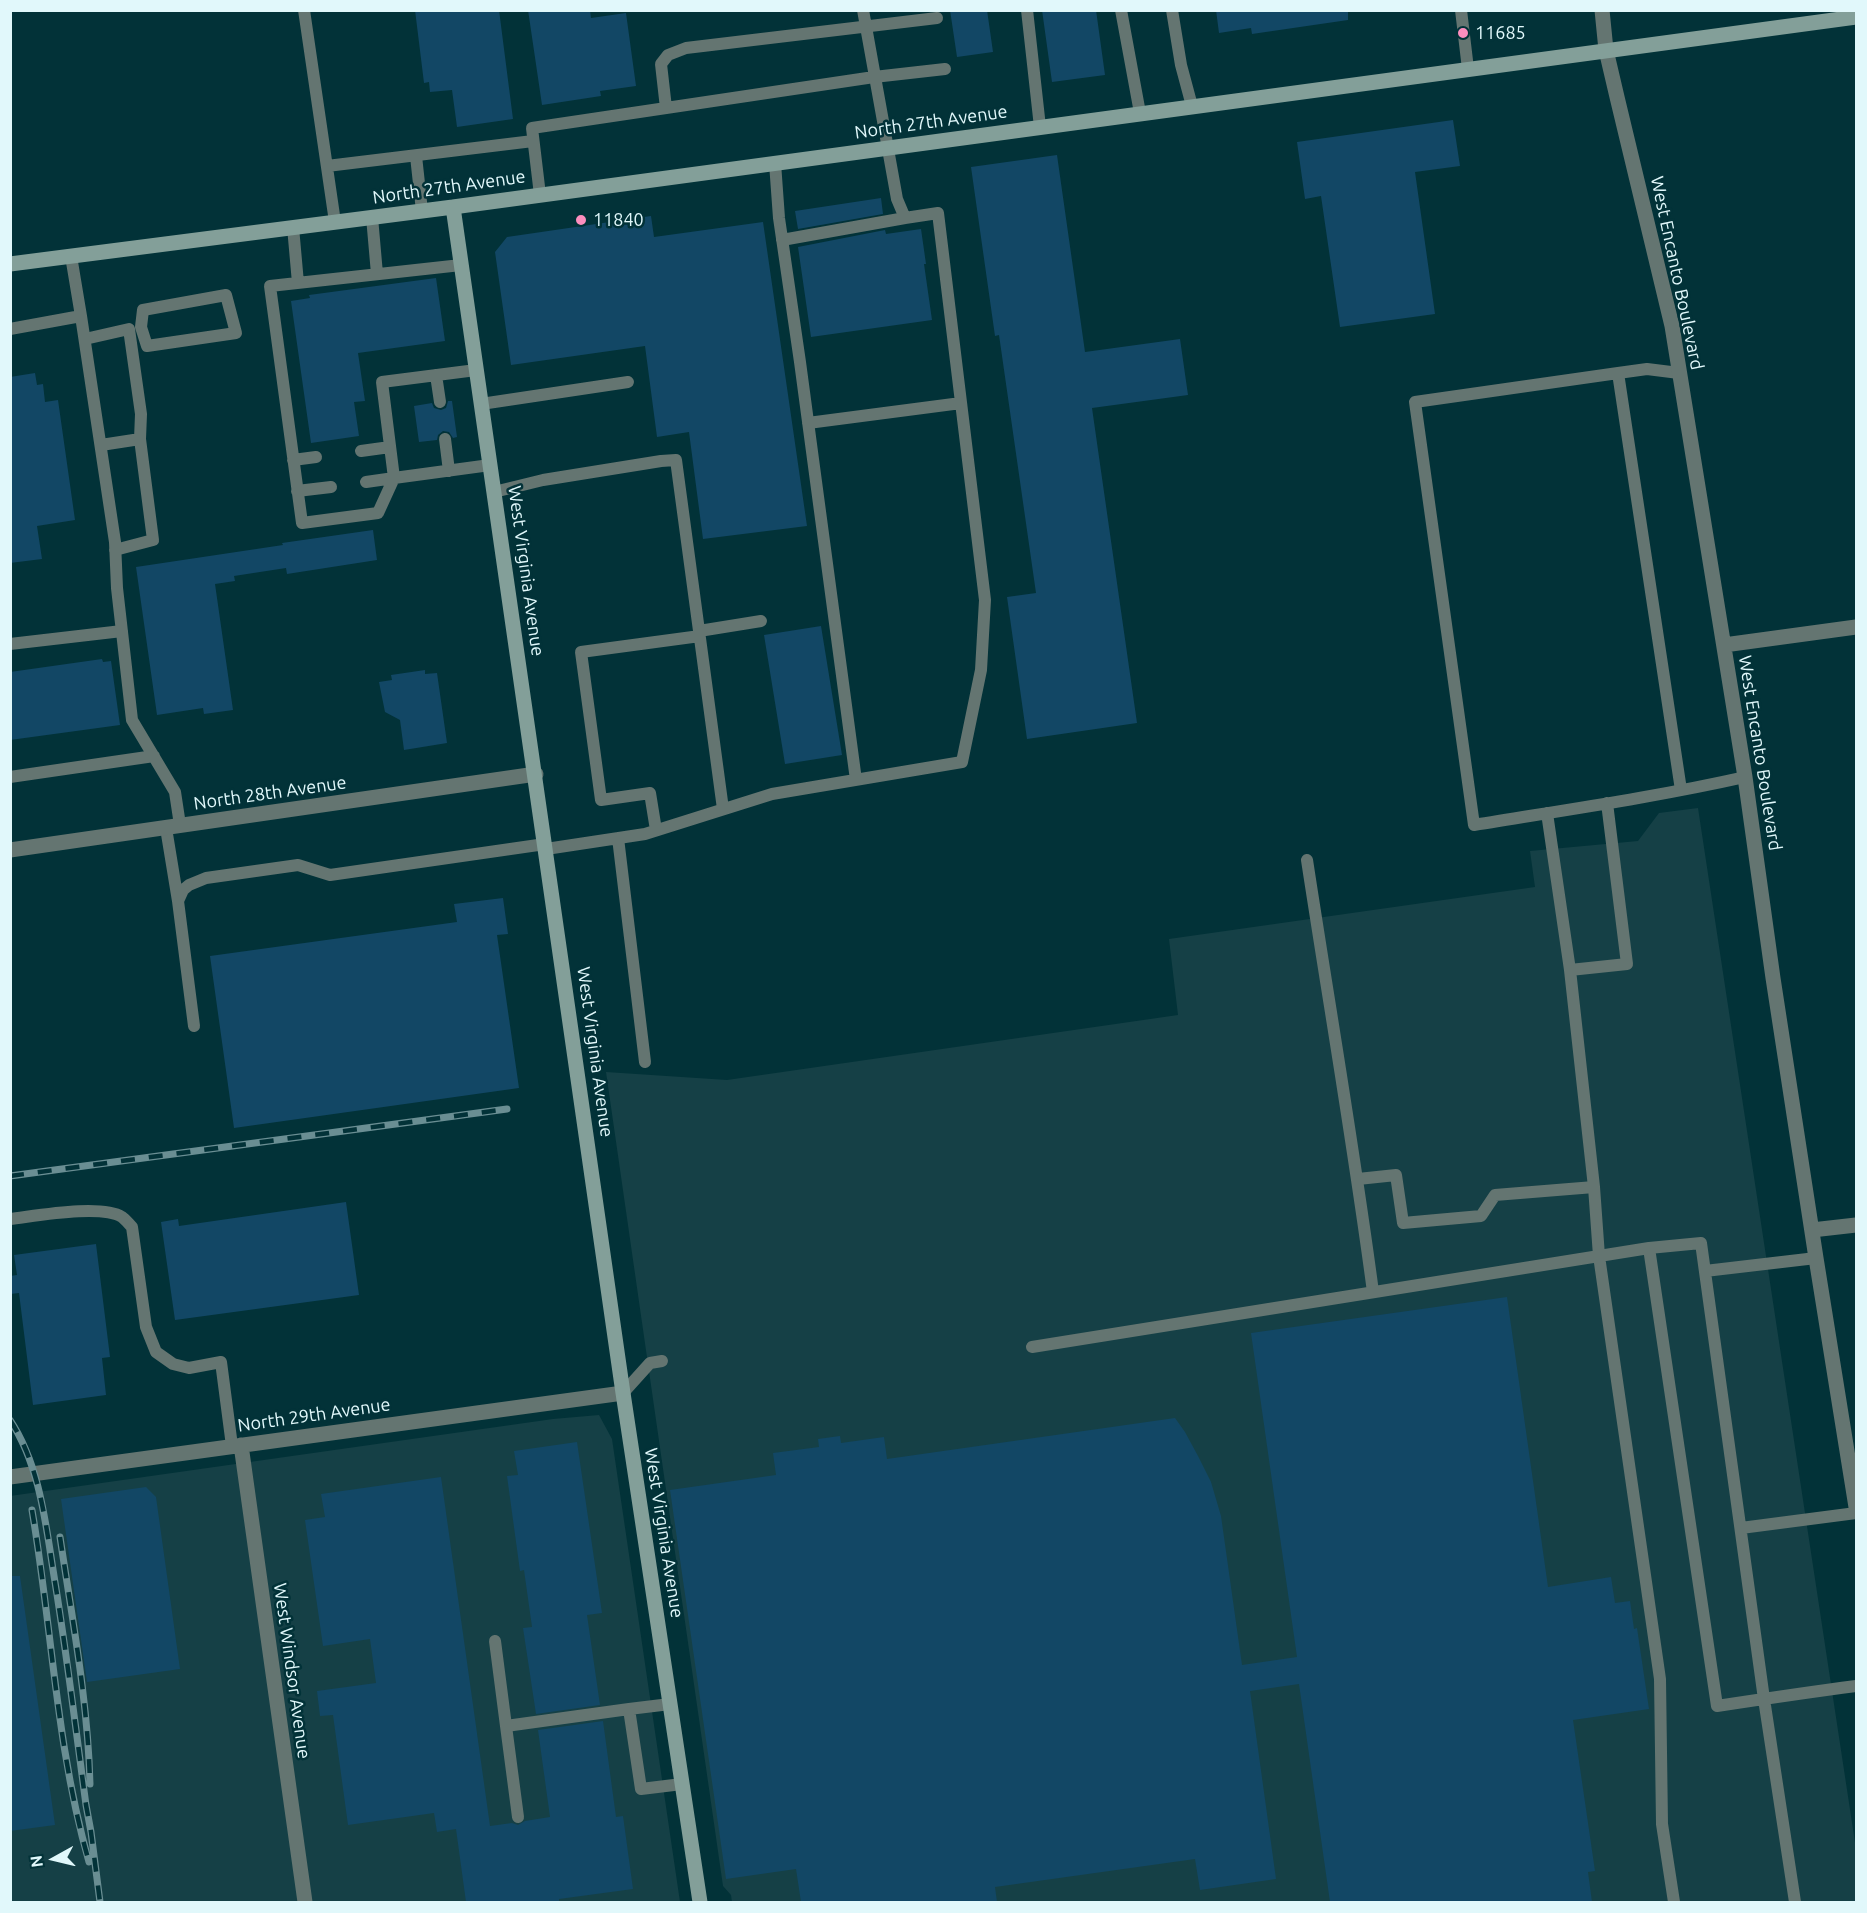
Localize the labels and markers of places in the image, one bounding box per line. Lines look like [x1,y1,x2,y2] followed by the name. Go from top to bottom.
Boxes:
[1475,22,1526,44] place label: 11685
[1456,26,1470,40] marker: 11685
[593,209,644,231] place label: 11840
[574,213,588,227] marker: 11840

